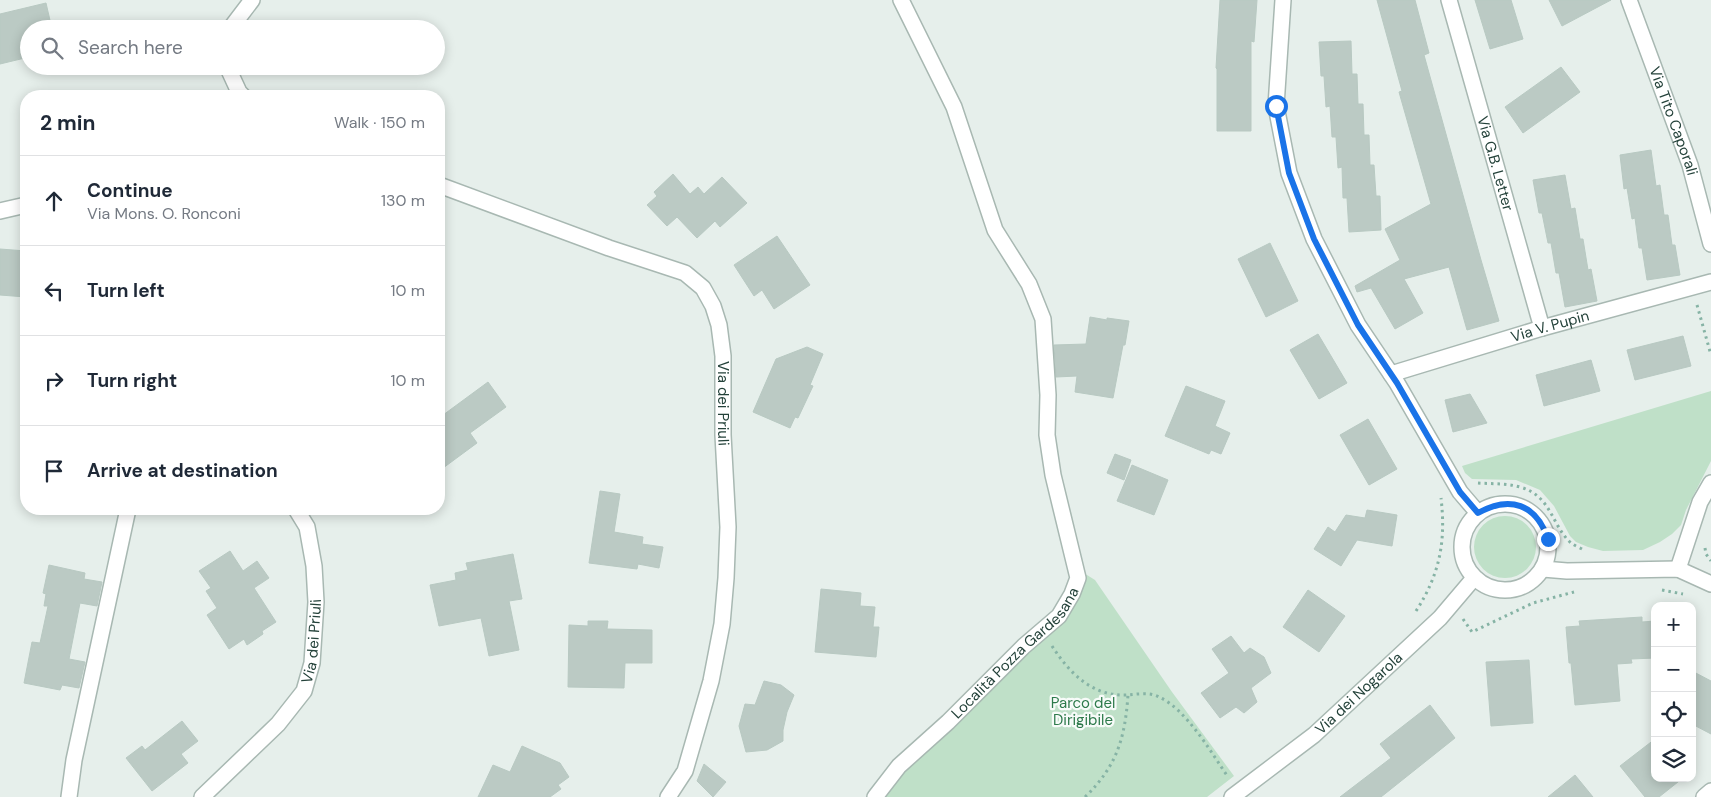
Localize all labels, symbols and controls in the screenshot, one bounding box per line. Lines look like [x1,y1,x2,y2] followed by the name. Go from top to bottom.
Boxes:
[20,20,445,75] search box
[38,34,66,62] icon: search
[78,35,183,60] text: Search here
[1645,64,1702,177] street label: Via Tito Caporali
[1265,95,1288,118] route start
[40,109,96,137] text: 2 min
[334,112,425,133] text: Walk · 150 m
[1472,114,1518,214] street label: Via G.B. Letter
[87,178,173,203] text: Continue
[40,187,68,215] icon: ahead
[381,190,425,211] text: 130 m
[87,203,241,224] text: Via Mons. O. Ronconi
[40,277,68,305] icon: left
[87,278,165,303] text: Turn left
[391,280,425,301] text: 10 m
[1508,306,1591,347] street label: Via V. Pupin
[713,361,734,446] street label: Via dei Priuli
[40,367,68,395] icon: right
[87,368,177,393] text: Turn right
[391,370,425,391] text: 10 m
[40,457,68,485] icon: arrive
[87,458,278,483] text: Arrive at destination
[1537,528,1560,551] route end
[947,585,1084,723] street label: Località Pozza Gardesana
[297,599,326,686] street label: Via dei Priuli
[1651,602,1696,782] map controls
[1651,602,1696,647] button: +
[1651,647,1696,692] button: −
[1311,648,1407,739] street label: Via dei Nogarola
[1651,692,1696,737] button: locate
[1051,693,1115,730] park label: Parco del Dirigibile
[1651,737,1696,782] button: layers

